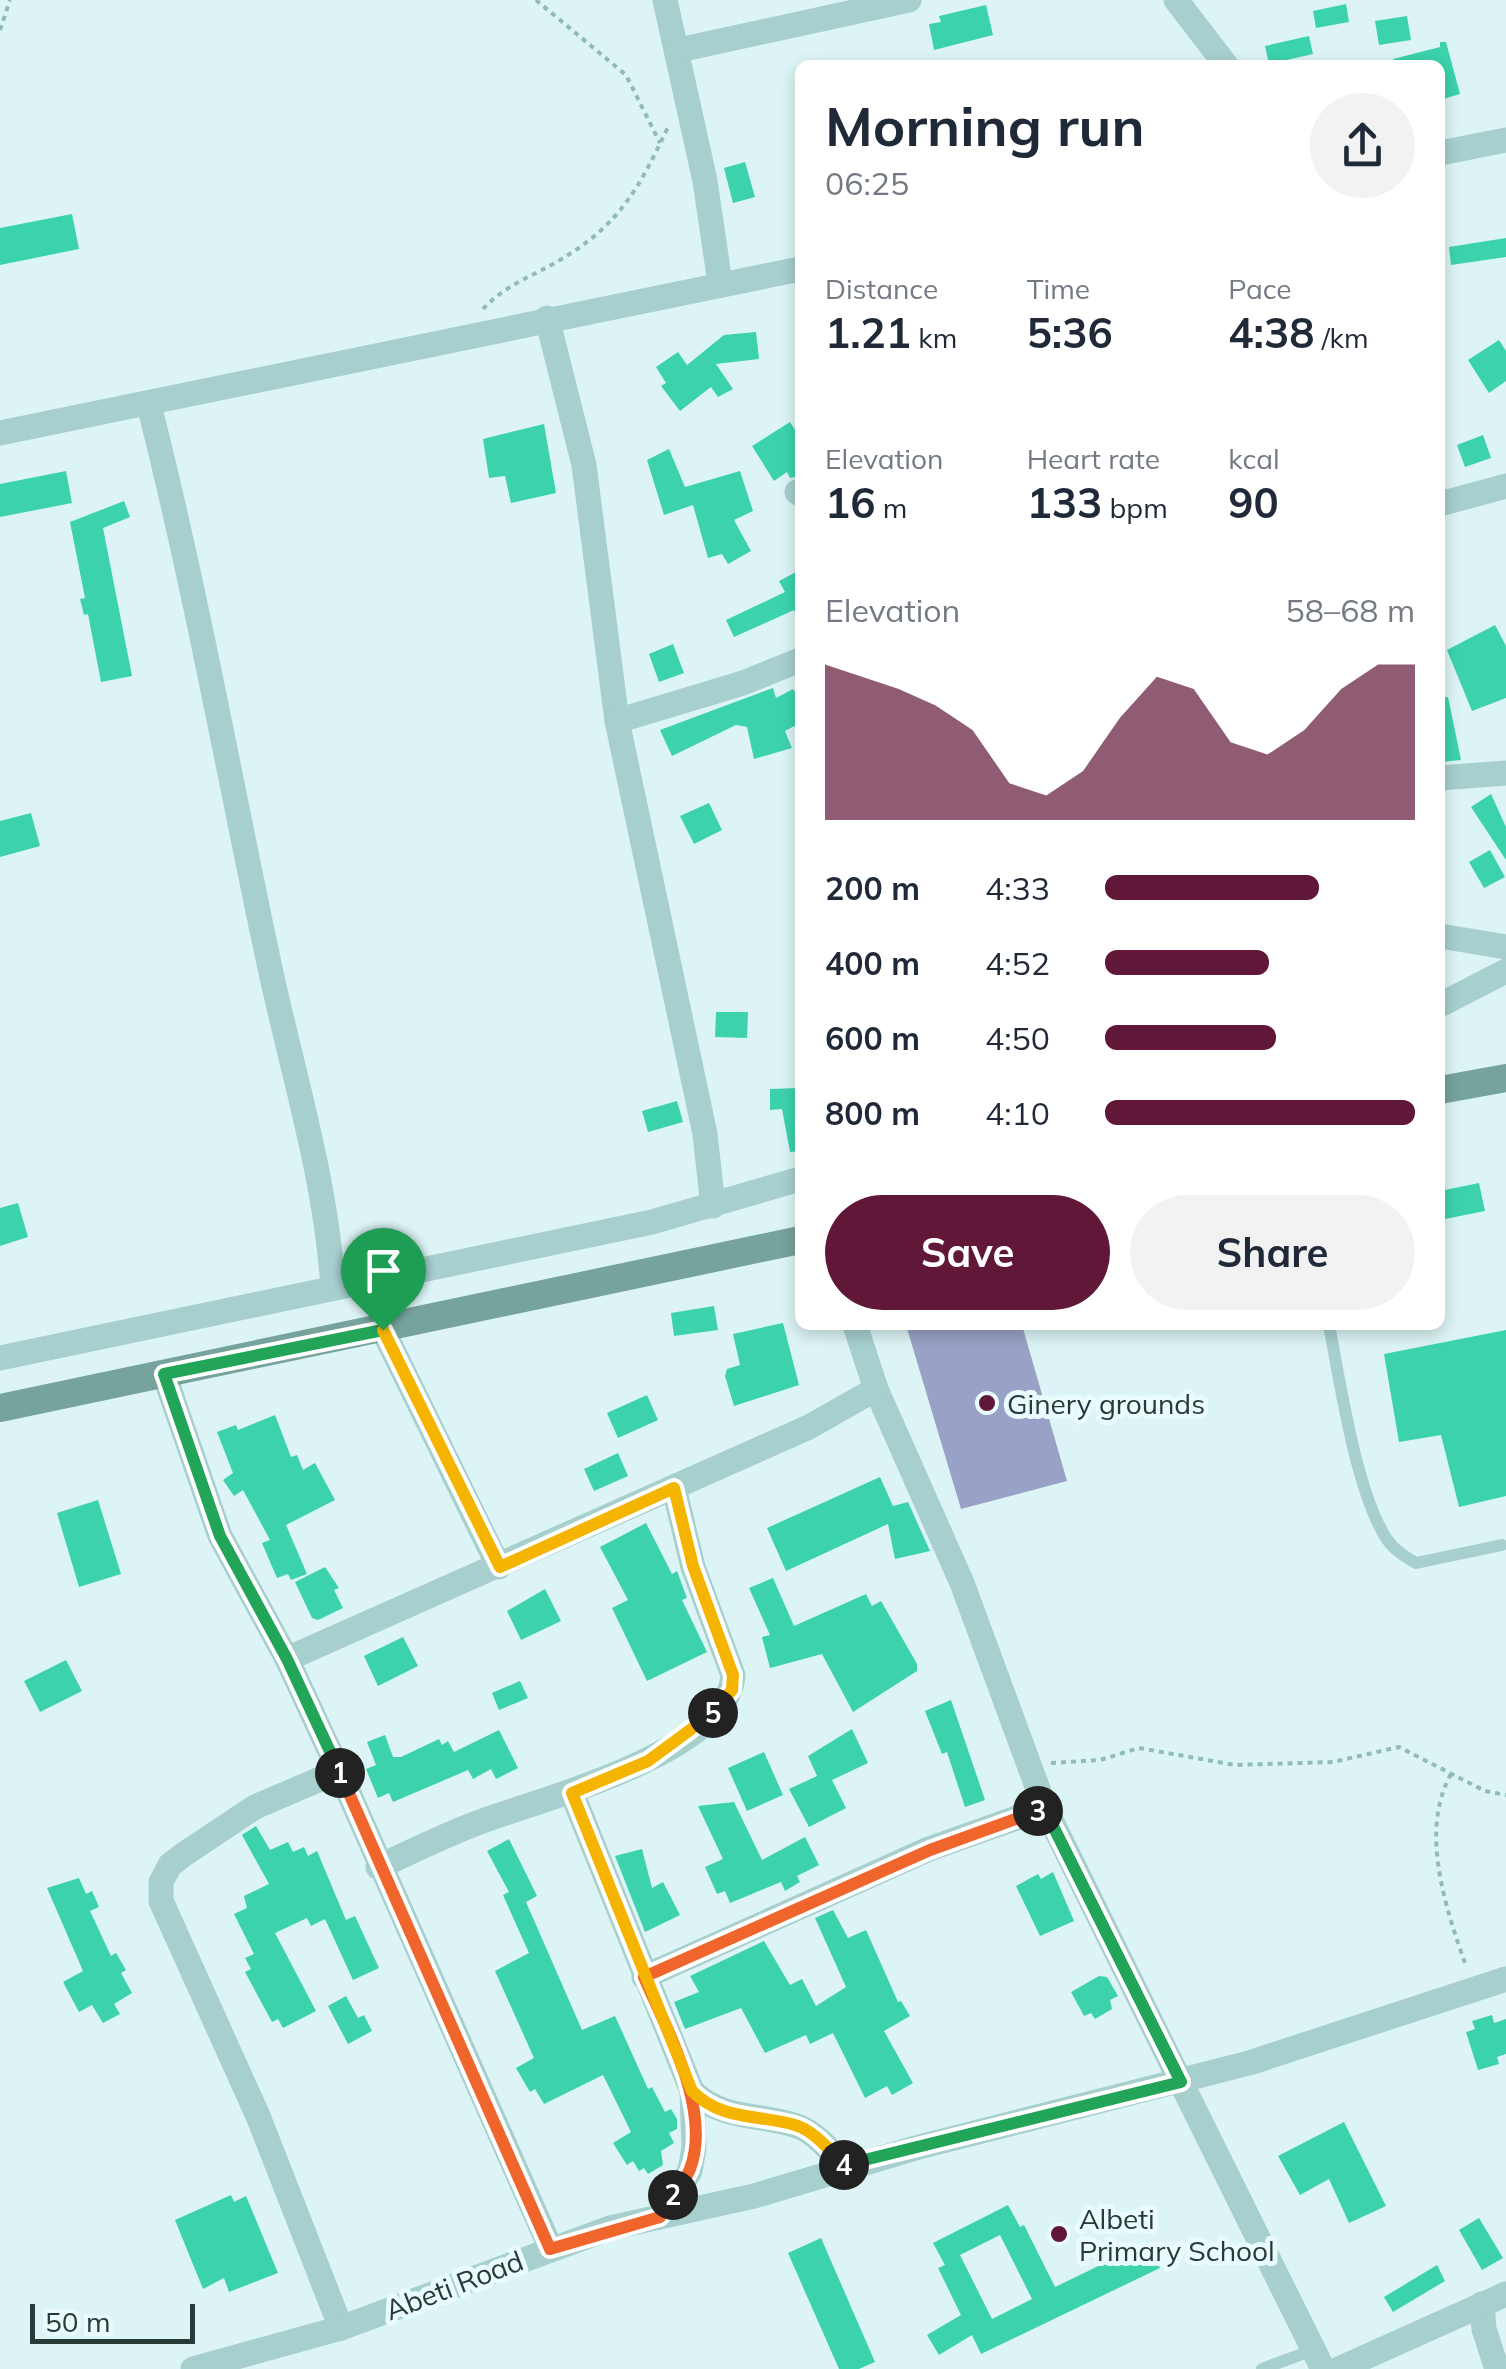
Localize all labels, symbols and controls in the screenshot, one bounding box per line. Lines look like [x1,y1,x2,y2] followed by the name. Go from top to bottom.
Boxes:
[825,91,1145,160] text: Morning run
[1310,93,1415,198] button: share
[825,163,909,203] text: 06:25
[825,271,938,306] text: Distance
[1027,271,1090,306] text: Time
[1228,271,1292,306] text: Pace
[825,306,911,359] text: 1.21
[1027,306,1113,359] text: 5:36
[1228,306,1314,359] text: 4:38
[911,320,957,355] text: km
[1314,320,1369,355] text: /km
[825,441,943,476] text: Elevation
[1027,441,1160,476] text: Heart rate
[1228,441,1280,476] text: kcal
[825,476,875,529] text: 16
[1027,476,1102,529] text: 133
[1228,476,1279,529] text: 90
[875,490,907,525] text: m
[1102,490,1168,525] text: bpm
[825,590,960,630] text: Elevation
[1286,590,1415,630] text: 58–68 m
[825,868,920,908] text: 200 m
[985,868,1050,908] text: 4:33
[825,943,920,983] text: 400 m
[985,943,1050,983] text: 4:52
[825,1018,920,1058] text: 600 m
[985,1018,1050,1058] text: 4:50
[825,1093,920,1133] text: 800 m
[985,1093,1050,1133] text: 4:10
[825,1195,1110,1310] button: Save
[1130,1195,1415,1310] button: Share
[341,1228,426,1331] pin
[356,1243,411,1298] icon: arrive
[1007,1386,1205,1421] place label: Ginery grounds
[976,1392,998,1414] marker: Ginery grounds
[688,1688,738,1738] pin: 5
[705,1695,721,1730] text: 5
[315,1748,365,1798] pin: 1
[332,1755,348,1790] text: 1
[1013,1786,1063,1836] pin: 3
[1030,1793,1046,1828] text: 3
[819,2140,869,2190] pin: 4
[836,2147,852,2182] text: 4
[648,2170,698,2220] pin: 2
[665,2177,681,2212] text: 2
[1079,2201,1275,2268] place label: Albeti Primary School
[1048,2223,1070,2245] marker: Albeti Primary School
[380,2243,528,2327] street label: Abeti Road
[30,2299,195,2344] scale bar
[45,2304,111,2339] text: 50 m

